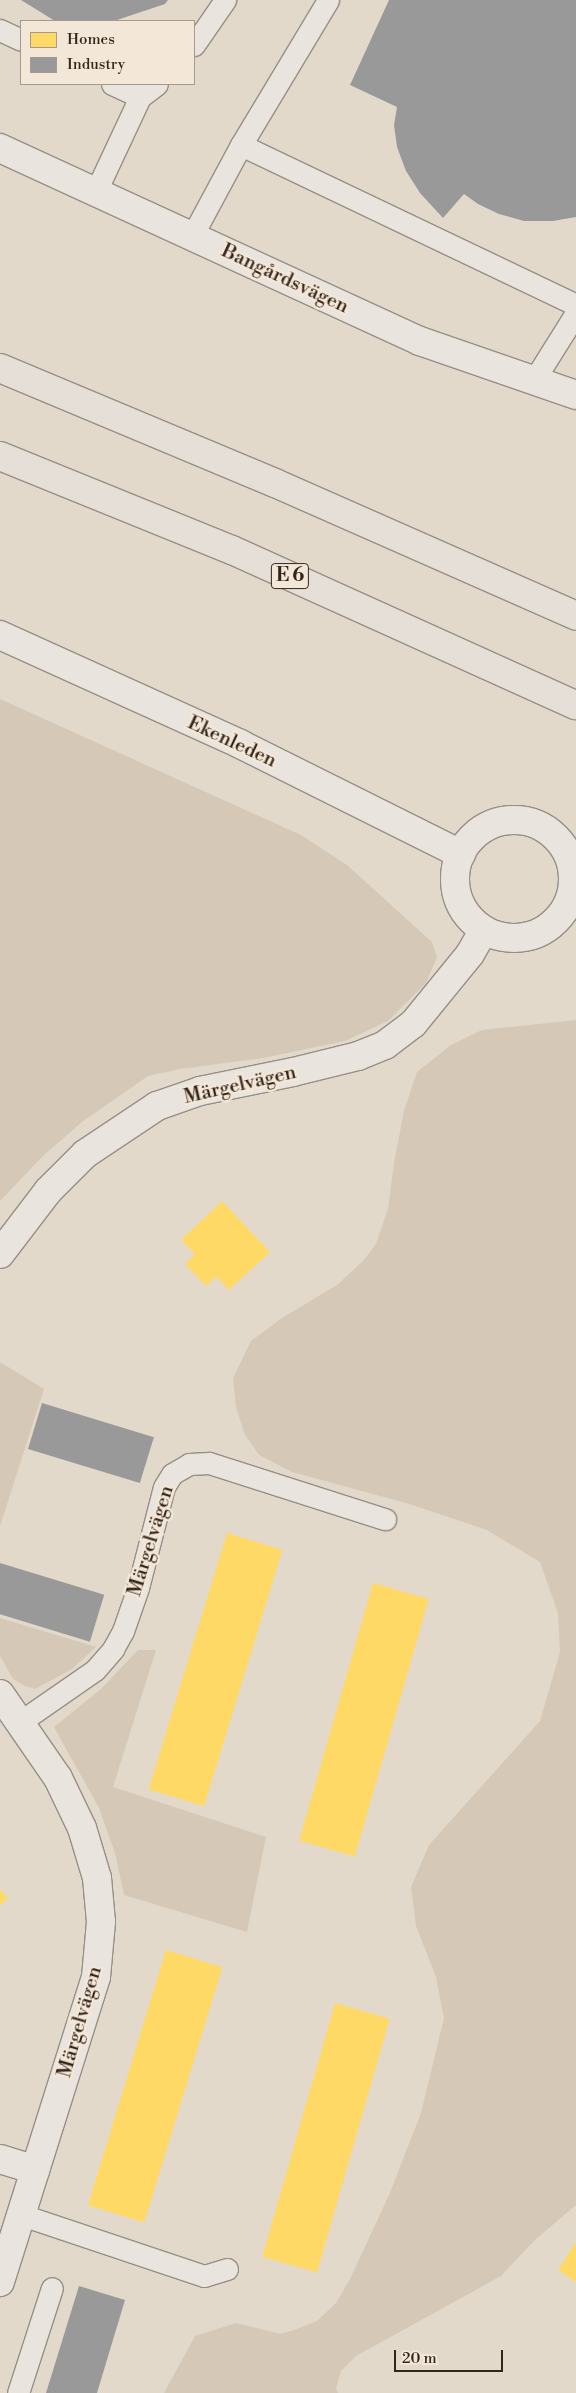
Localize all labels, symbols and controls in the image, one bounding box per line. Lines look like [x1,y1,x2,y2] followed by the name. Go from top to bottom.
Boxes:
[20,20,195,85] legend
[67,30,115,49] text: Homes
[67,55,125,74] text: Industry
[218,239,352,319] street label: Bangårdsvägen
[270,560,310,592] road number: E 6
[184,711,280,773] street label: Ekenleden
[181,1060,299,1110] street label: Märgelvägen
[123,1483,179,1599] street label: Märgelvägen
[53,1964,107,2080] street label: Märgelvägen
[396,2340,505,2372] scale bar
[402,2349,437,2368] text: 20 m

